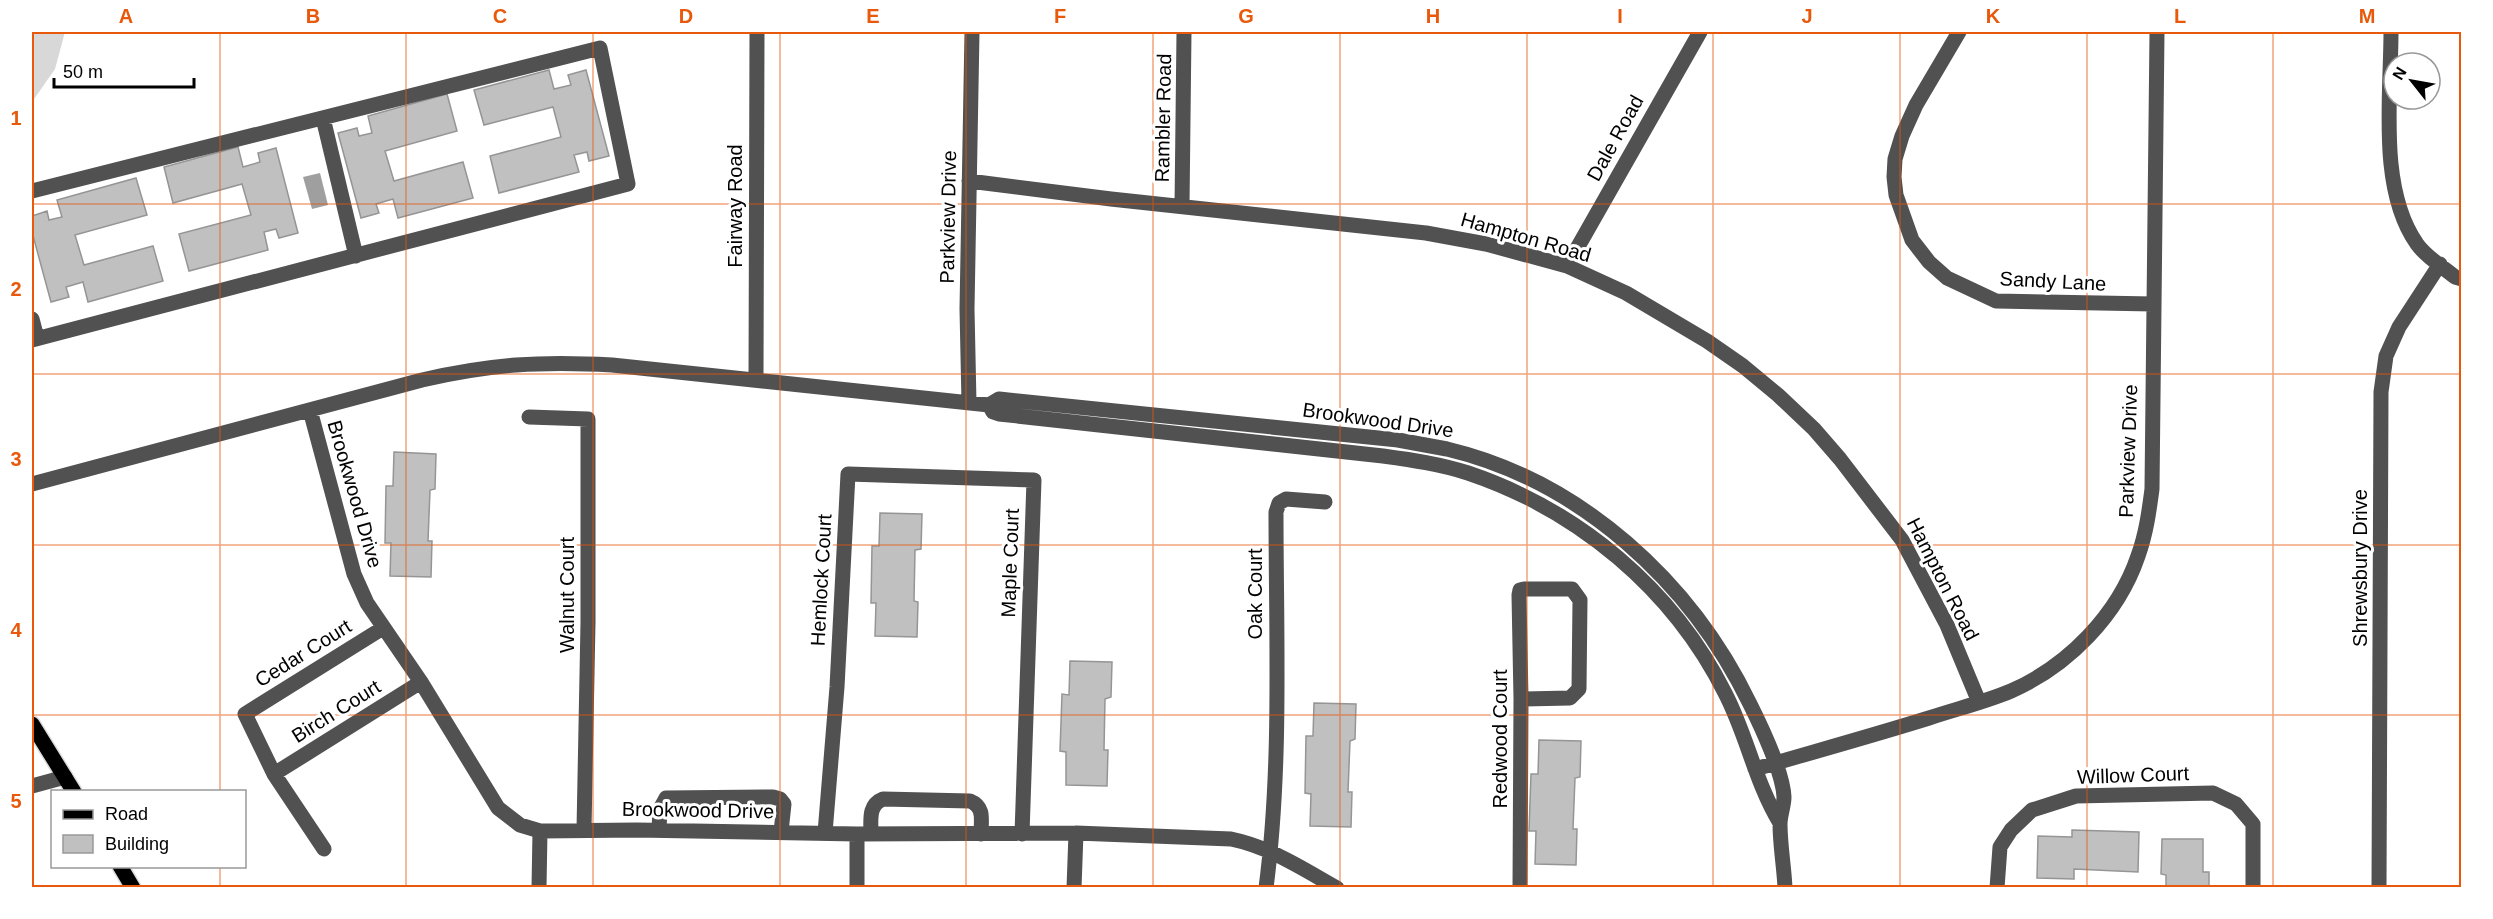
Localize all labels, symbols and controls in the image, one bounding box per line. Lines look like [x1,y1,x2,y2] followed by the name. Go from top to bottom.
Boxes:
[119,5,133,27] text: A
[306,5,320,27] text: B
[493,5,507,27] text: C
[679,5,693,27] text: D
[866,5,880,27] text: E
[1054,5,1066,27] text: F
[1238,5,1254,27] text: G
[1426,5,1440,27] text: H
[1617,5,1623,27] text: I
[1801,5,1813,27] text: J
[1986,5,2001,27] text: K
[2174,5,2186,27] text: L
[2359,5,2375,27] text: M
[54,51,194,89] scale bar
[2382,51,2442,111] north arrow
[1151,53,1175,183] street label: Rambler Road
[63,62,103,82] text: 50 m
[2389,64,2410,83] text: N
[1582,91,1648,185] street label: Dale Road
[10,107,22,129] text: 1
[724,144,746,268] street label: Fairway Road
[936,150,960,284] street label: Parkview Drive
[1458,208,1594,266] street label: Hampton Road
[1999,267,2107,295] street label: Sandy Lane
[10,278,22,300] text: 2
[2115,384,2141,518] street label: Parkview Drive
[1301,399,1455,441] street label: Brookwood Drive
[323,418,387,570] street label: Brookwood Drive
[10,448,22,470] text: 3
[2349,489,2371,647] street label: Shrewsbury Drive
[997,508,1023,618] street label: Maple Court
[807,513,835,647] street label: Hemlock Court
[1903,514,1983,644] street label: Hampton Road
[556,537,578,653] street label: Walnut Court
[1244,548,1266,640] street label: Oak Court
[251,615,355,691] street label: Cedar Court
[10,619,22,641] text: 4
[1489,669,1511,808] street label: Redwood Court
[288,675,385,747] street label: Birch Court
[2077,762,2190,788] street label: Willow Court
[10,790,22,812] text: 5
[51,790,246,868] legend
[622,798,774,822] street label: Brookwood Drive
[105,804,148,824] text: Road
[105,834,169,854] text: Building

